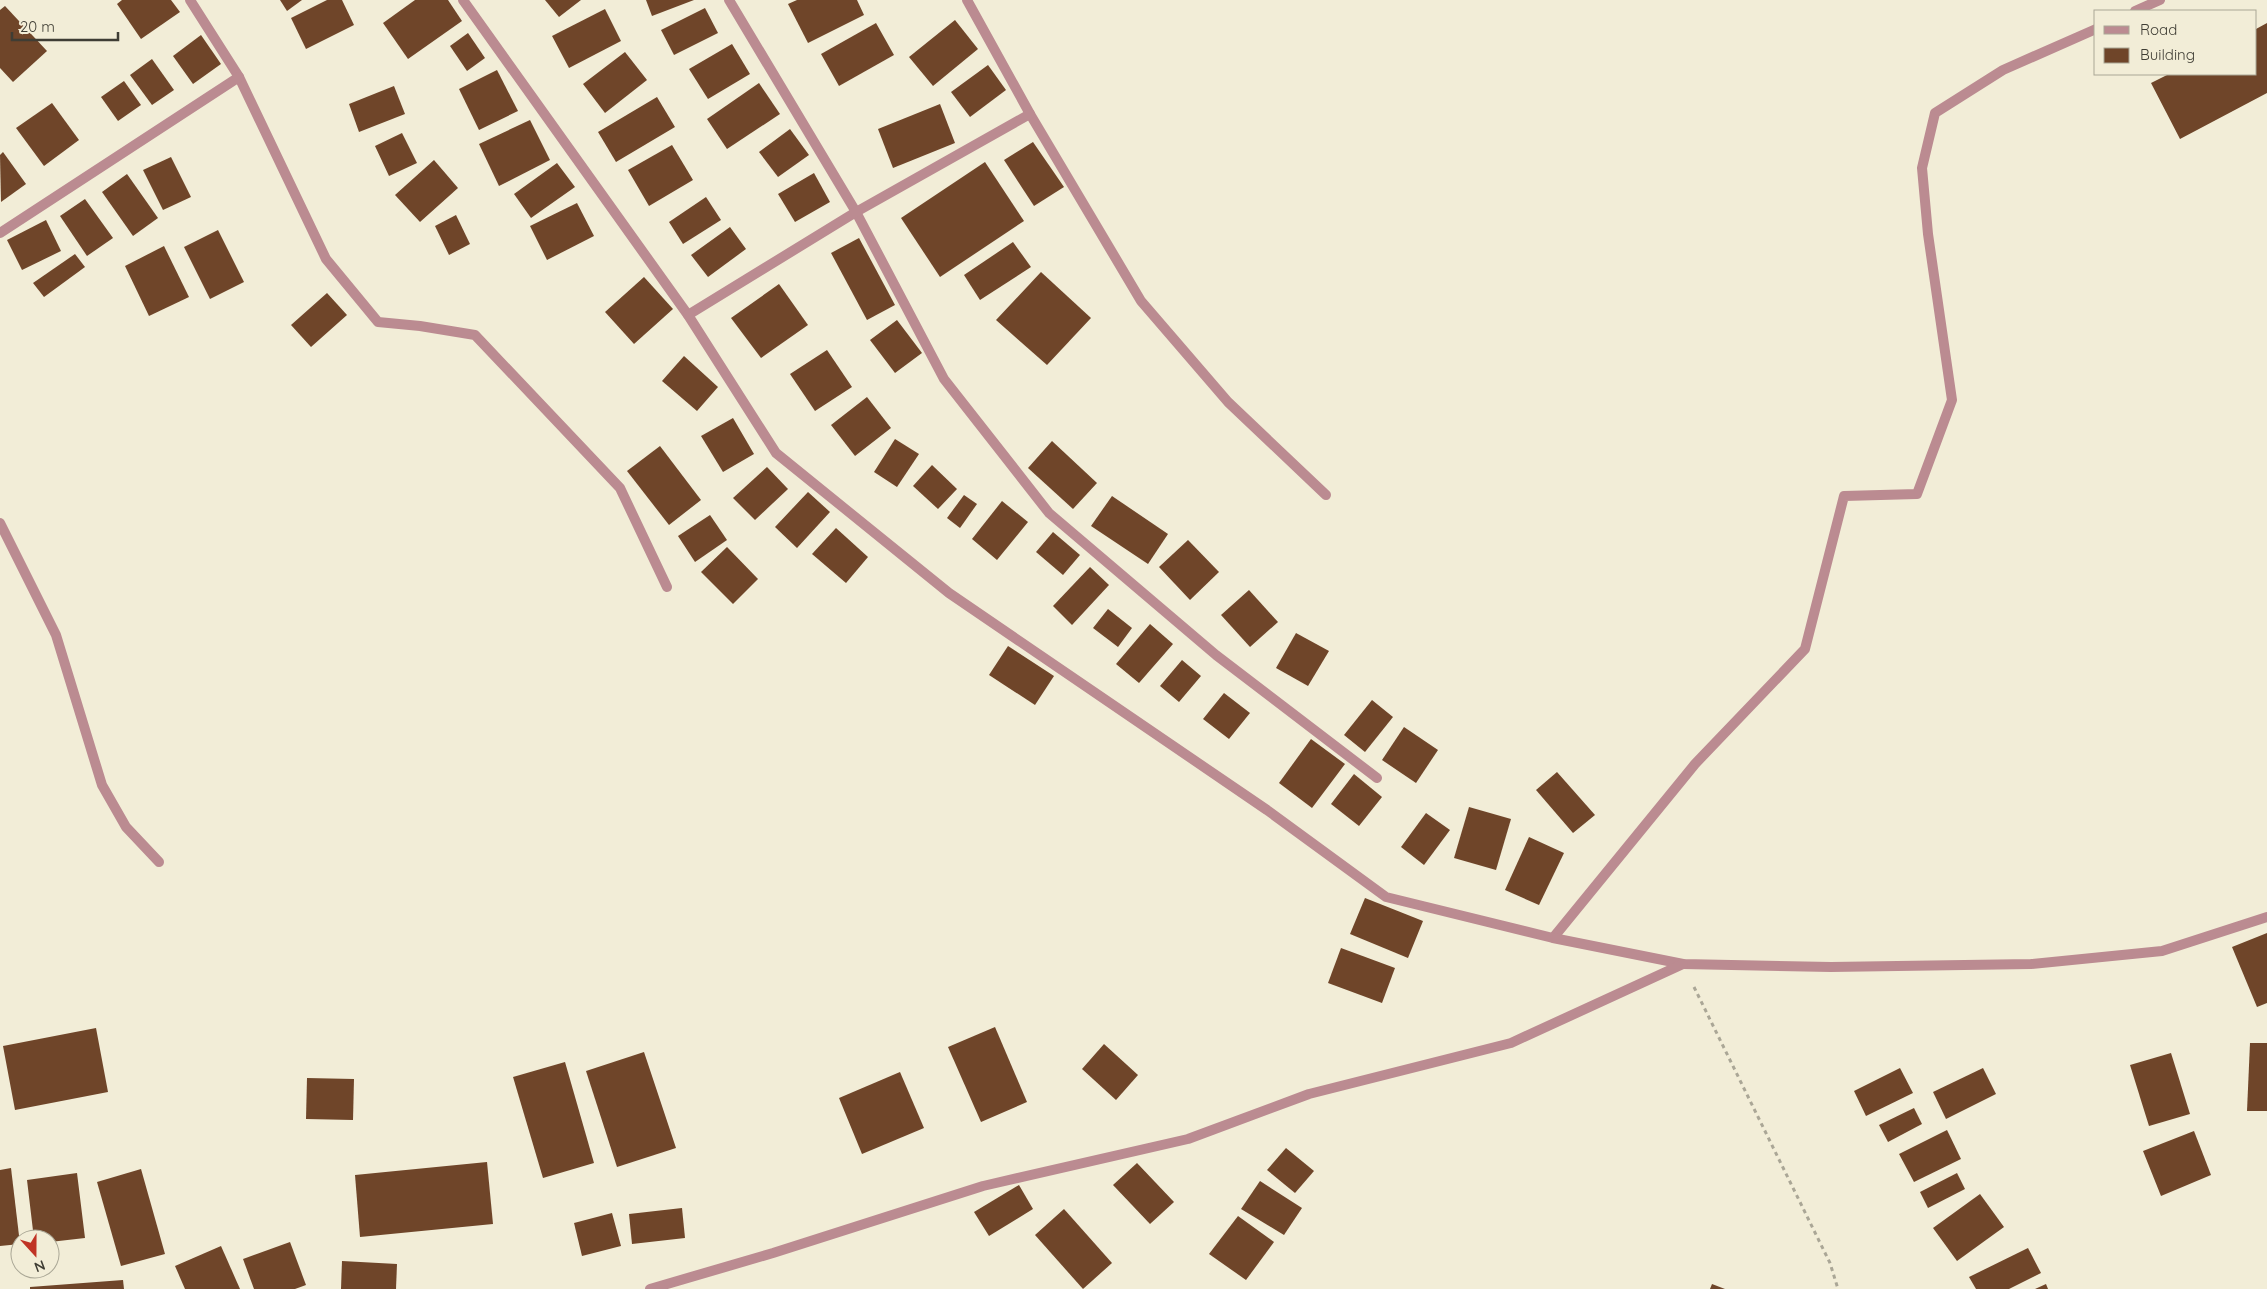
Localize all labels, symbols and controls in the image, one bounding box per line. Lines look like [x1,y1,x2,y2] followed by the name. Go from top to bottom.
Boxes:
[12,10,119,42] scale bar
[2094,10,2257,75] legend
[20,17,55,36] text: 20 m
[2140,20,2177,39] text: Road
[2140,45,2195,64] text: Building
[10,1229,60,1279] north arrow
[32,1256,48,1276] text: N

